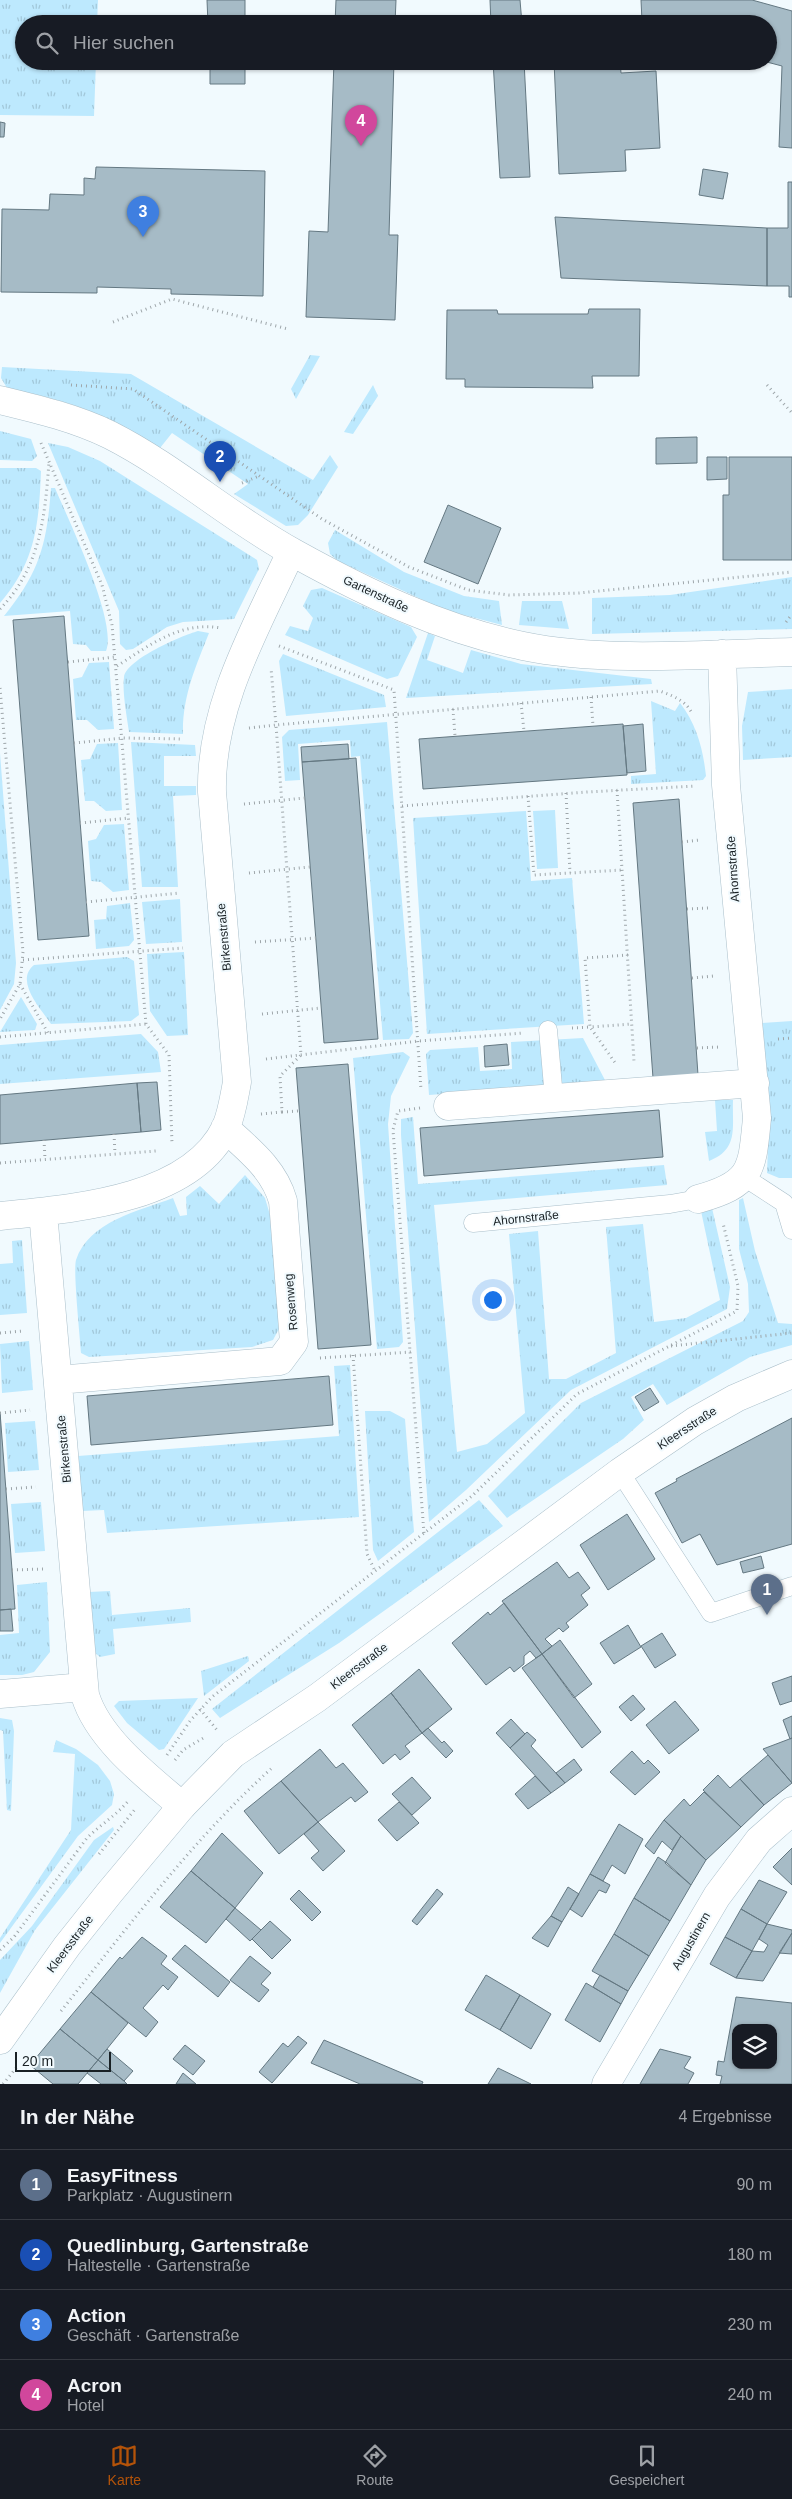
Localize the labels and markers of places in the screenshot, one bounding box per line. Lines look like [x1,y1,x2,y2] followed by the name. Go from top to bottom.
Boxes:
[345,105,377,146] pin: 4
[127,196,159,237] pin: 3
[204,441,236,482] pin: 2
[751,1574,783,1615] pin: 1

